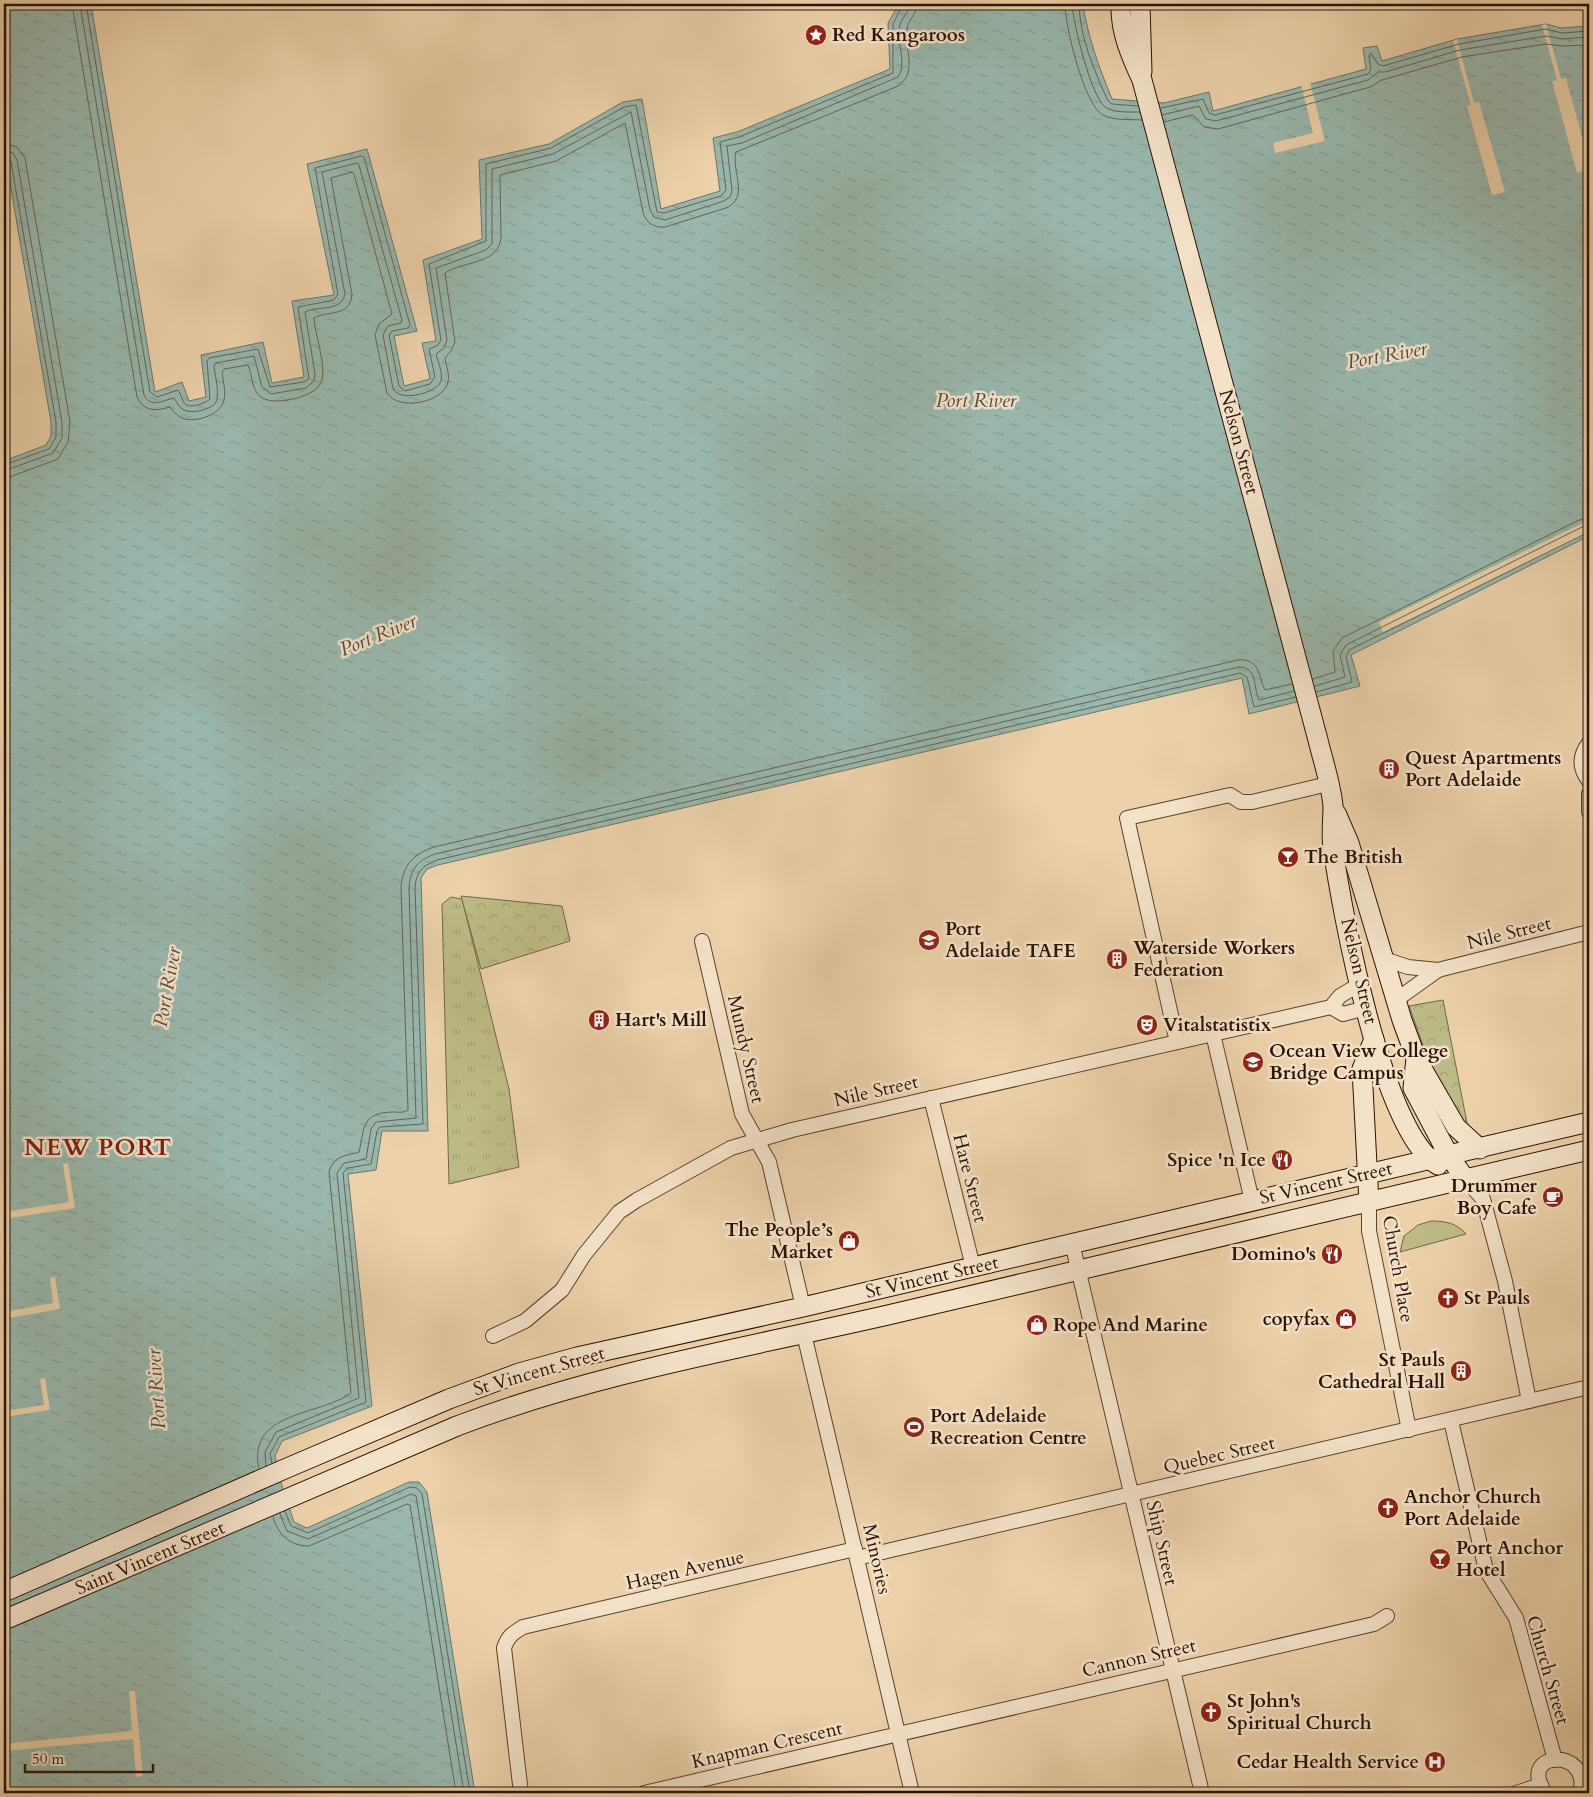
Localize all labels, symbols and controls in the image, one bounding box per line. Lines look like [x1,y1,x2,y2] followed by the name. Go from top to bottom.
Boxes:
[832,22,965,48] place label: Red Kangaroos
[804,23,828,47] place icon: Red Kangaroos
[1345,334,1430,375] water label: Port River
[936,387,1018,414] water label: Port River
[1212,387,1266,497] street label: Nelson Street
[336,607,422,663] water label: Port River
[1405,745,1561,793] place label: Quest Apartments Port Adelaide
[1377,757,1401,781] building icon: Quest Apartments Port Adelaide
[1304,844,1403,870] place label: The British
[1276,845,1300,869] bar icon: The British
[1464,910,1554,956] street label: Nile Street
[945,916,1076,964] place label: Port Adelaide TAFE
[1334,916,1384,1026] street label: Nelson Street
[917,928,941,952] school or university icon: Port Adelaide TAFE
[1132,935,1295,983] place label: Waterside Workers Federation
[147,944,188,1029] water label: Port River
[1105,947,1129,971] building icon: Waterside Workers Federation
[721,992,771,1106] street label: Mundy Street
[615,1007,707,1033] place label: Hart's Mill
[587,1008,611,1032] building icon: Hart's Mill
[1163,1012,1272,1038] place label: Vitalstatistix
[1135,1013,1159,1037] theatre icon: Vitalstatistix
[1269,1038,1448,1086] place label: Ocean View College Bridge Campus
[1241,1050,1265,1074] school or university icon: Ocean View College Bridge Campus
[831,1069,921,1113] street label: Nile Street
[24,1131,172,1164] district label: NEW PORT
[946,1131,994,1225] street label: Hare Street
[1167,1147,1266,1173] place label: Spice 'n Ice
[1270,1148,1294,1172] restaurant icon: Spice 'n Ice
[1257,1155,1395,1211] street label: St Vincent Street
[1451,1173,1537,1221] place label: Drummer Boy Cafe
[1541,1185,1565,1209] cafe icon: Drummer Boy Cafe
[1376,1214,1420,1324] street label: Church Place
[725,1217,833,1265] place label: The People’s Market
[837,1229,861,1253] shop icon: The People’s Market
[1231,1241,1316,1267] place label: Domino's
[1320,1242,1344,1266] restaurant icon: Domino's
[863,1249,1001,1305] street label: St Vincent Street
[1464,1285,1530,1311] place label: St Pauls
[1436,1286,1460,1310] church icon: St Pauls
[1262,1306,1331,1332] place label: copyfax
[1334,1307,1358,1331] shop icon: copyfax
[1053,1312,1208,1338] place label: Rope And Marine
[1025,1313,1049,1337] shop icon: Rope And Marine
[470,1340,608,1402] street label: St Vincent Street
[140,1346,172,1430] water label: Port River
[1318,1347,1445,1395] place label: St Pauls Cathedral Hall
[1449,1359,1473,1383] building icon: St Pauls Cathedral Hall
[930,1403,1087,1451] place label: Port Adelaide Recreation Centre
[902,1415,926,1439] sports icon: Port Adelaide Recreation Centre
[1161,1430,1277,1480] street label: Quebec Street
[1404,1484,1541,1532] place label: Anchor Church Port Adelaide
[1376,1496,1400,1520] church icon: Anchor Church Port Adelaide
[1140,1498,1184,1588] street label: Ship Street
[71,1515,229,1601] street label: Saint Vincent Street
[856,1521,898,1597] street label: Minories
[1456,1535,1563,1583] place label: Port Anchor Hotel
[623,1544,747,1596] street label: Hagen Avenue
[1428,1547,1452,1571] bar icon: Port Anchor Hotel
[1520,1612,1576,1728] street label: Church Street
[1079,1632,1199,1684] street label: Cannon Street
[1227,1688,1372,1736] place label: St John's Spiritual Church
[1199,1700,1223,1724] church icon: St John's Spiritual Church
[689,1715,845,1775] street label: Knapman Crescent
[25,1742,152,1774] scale bar
[32,1749,64,1769] text: 50 m
[1236,1749,1419,1775] place label: Cedar Health Service
[1423,1750,1447,1774] hospital icon: Cedar Health Service

